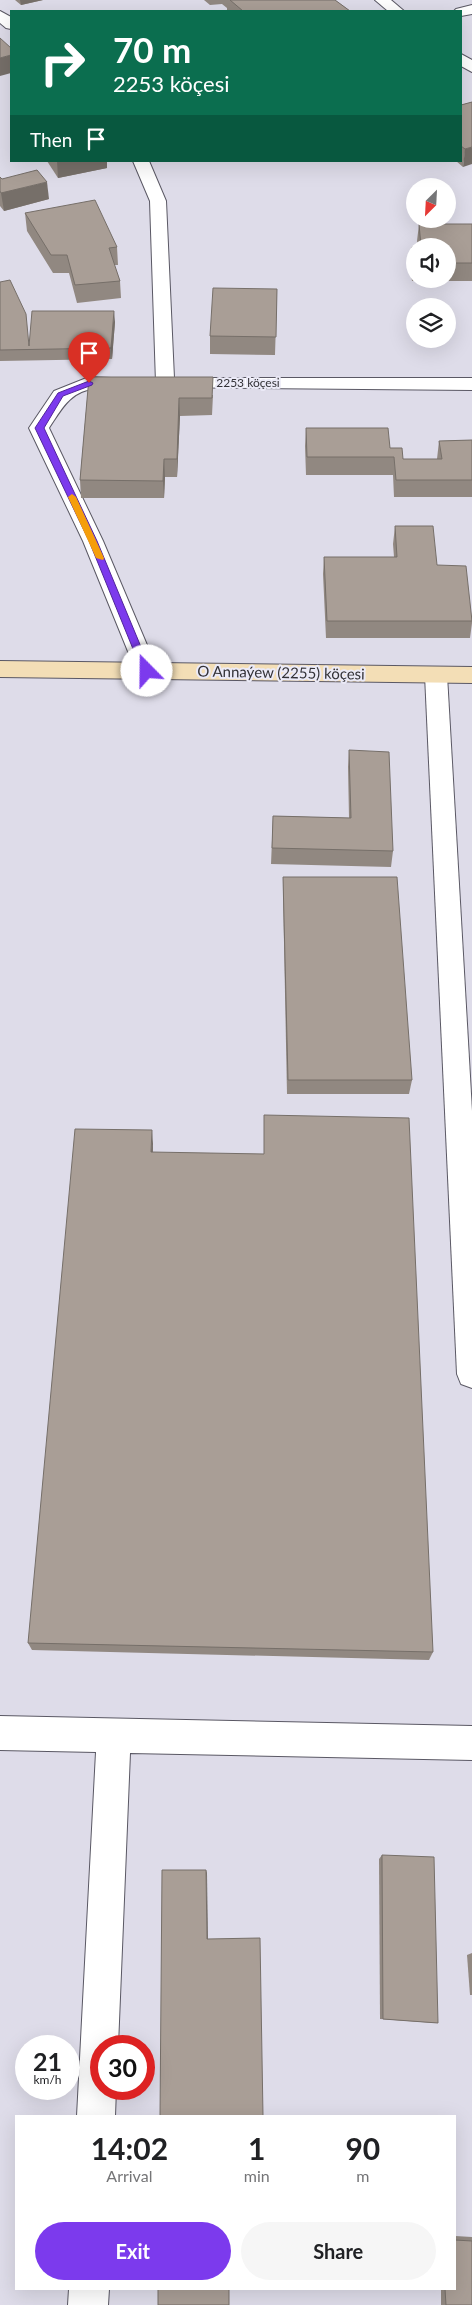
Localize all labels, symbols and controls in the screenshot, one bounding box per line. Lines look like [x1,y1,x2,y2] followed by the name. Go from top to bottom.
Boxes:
[113,28,191,70] text: 70 m
[30,30,95,95] icon: right
[113,70,229,97] text: 2253 köçesi
[82,125,110,153] icon: arrive
[30,128,72,151] text: Then
[406,178,456,228] north arrow
[406,178,456,348] map controls
[406,238,456,288] button: sound
[406,298,456,348] button: layers
[68,332,110,383] pin
[75,339,103,367] icon: arrive
[216,375,280,390] street label: 2253 köçesi
[120,644,172,696] position arrow
[197,662,365,682] street label: O Annaýew (2255) köçesi
[90,2035,155,2100] speed limit sign: 30
[33,2046,62,2076] text: 21
[33,2072,62,2087] text: km/h
[91,2130,168,2166] text: 14:02
[248,2130,265,2166] text: 1
[345,2130,380,2166] text: 90
[106,2166,152,2185] text: Arrival
[244,2166,270,2185] text: min
[356,2166,369,2185] text: m
[35,2222,231,2280] button: Exit
[241,2222,436,2280] button: Share

